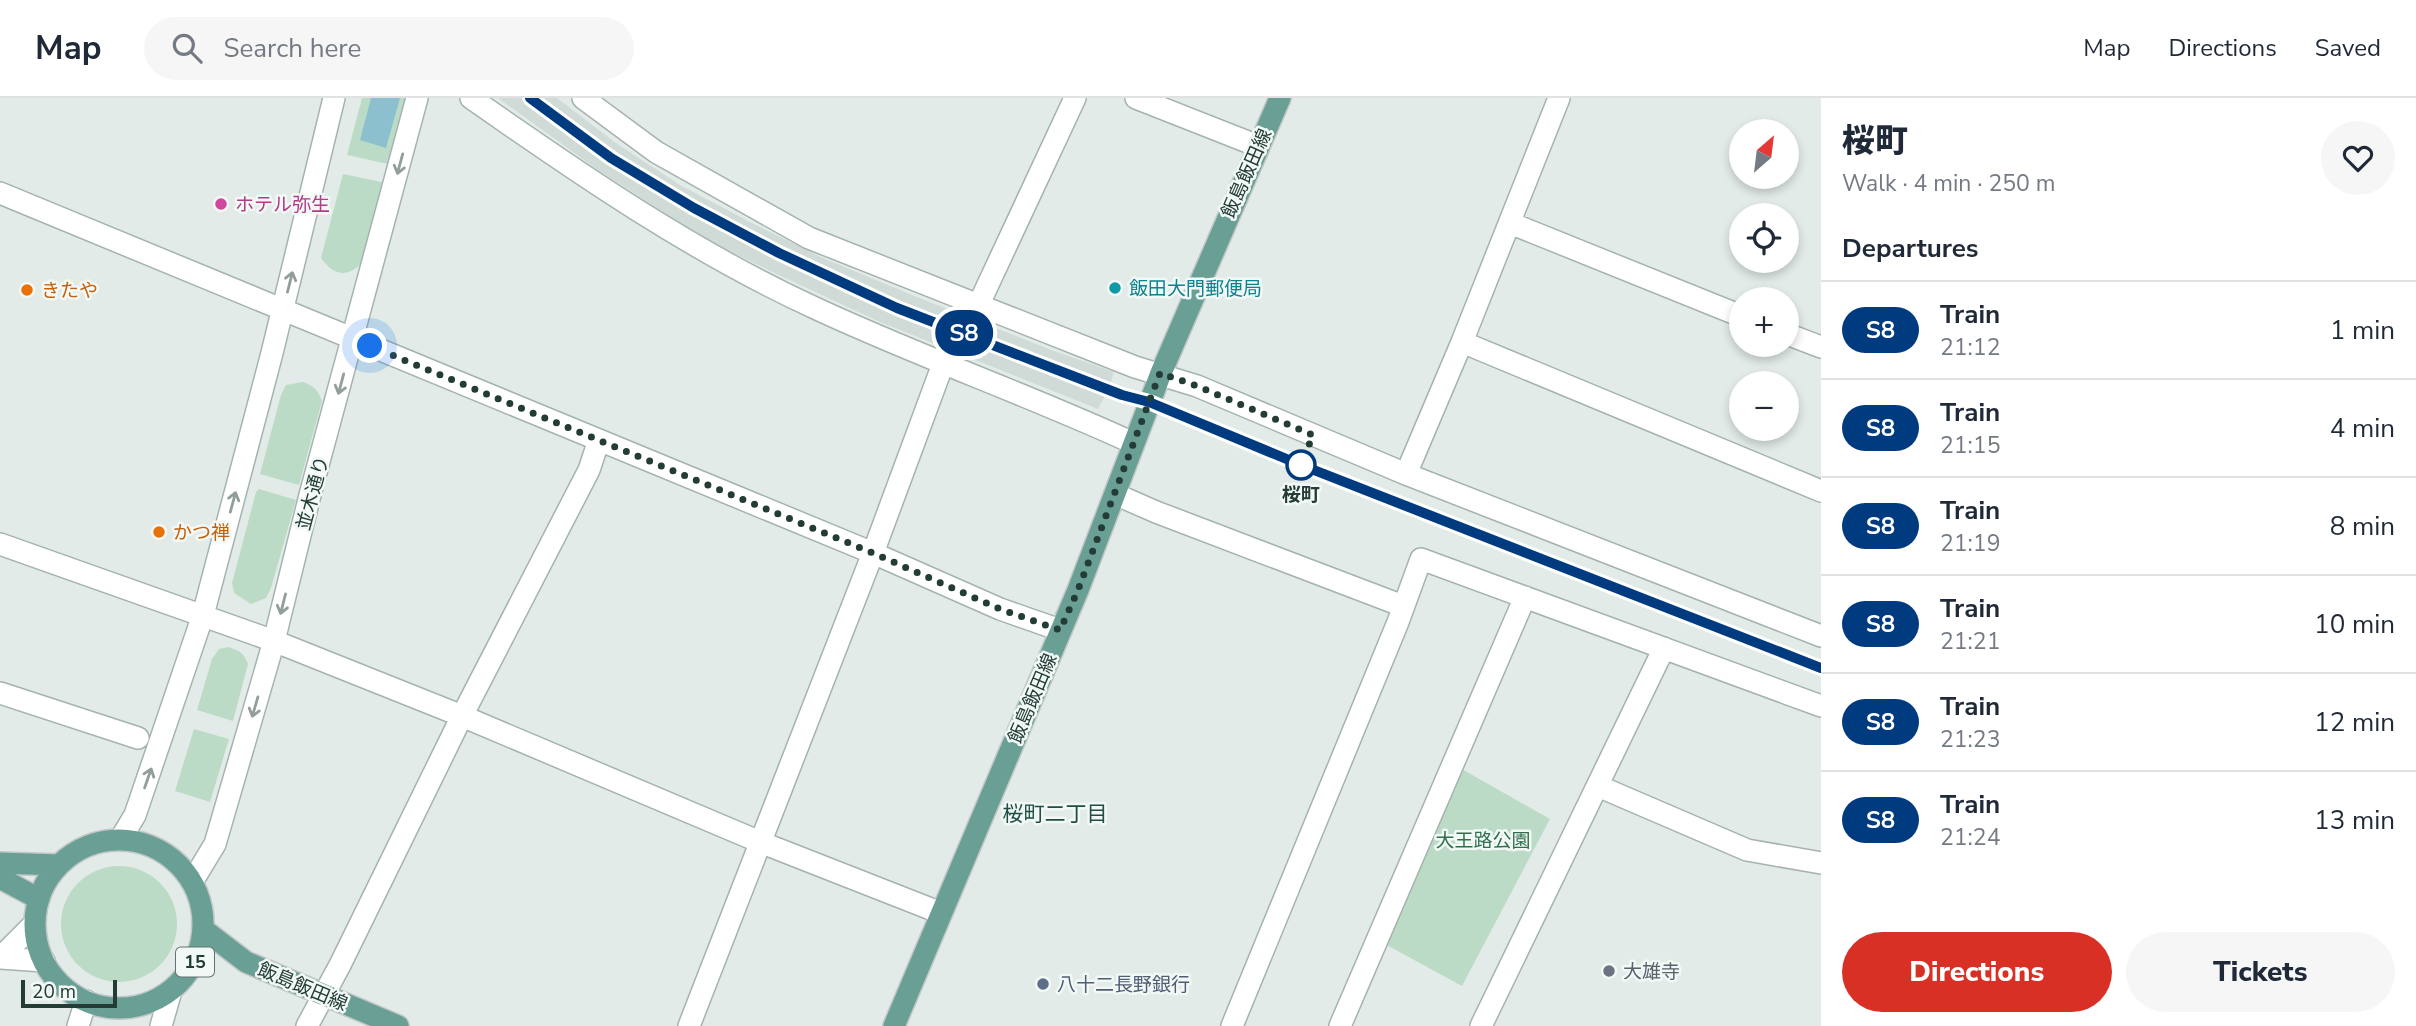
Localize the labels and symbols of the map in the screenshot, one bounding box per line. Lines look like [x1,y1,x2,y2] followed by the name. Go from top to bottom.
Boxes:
[1729,119,1799,189] north arrow
[1216,125,1278,222] street label: 飯島飯田線
[393,152,406,175] one-way arrow
[235,192,330,218] place label: ホテル弥生
[213,196,229,212] marker: ホテル弥生
[285,271,298,293] one-way arrow
[1129,276,1262,302] place label: 飯田大門郵便局
[41,278,98,304] place label: きたや
[1107,280,1123,296] marker: 飯田大門郵便局
[19,282,35,298] marker: きたや
[932,310,996,356] line badge: S8
[352,328,387,363] your location
[334,372,347,394] one-way arrow
[1286,450,1316,480] marker: 桜町
[291,453,335,533] street label: 並木通り
[1282,482,1320,508] place label: 桜町
[227,491,240,514] one-way arrow
[173,520,230,546] place label: かつ禅
[151,524,167,540] marker: かつ禅
[276,592,289,615] one-way arrow
[1002,650,1063,747] street label: 飯島飯田線
[248,695,261,717] one-way arrow
[142,767,155,789] one-way arrow
[1003,800,1108,828] district label: 桜町二丁目
[1435,828,1531,854] park label: 大王路公園
[176,948,214,976] road number: 15
[254,956,351,1017] street label: 飯島飯田線
[1623,959,1680,985] place label: 大雄寺
[1601,963,1617,979] marker: 大雄寺
[1057,972,1190,998] place label: 八十二長野銀行
[1035,976,1051,992] marker: 八十二長野銀行
[21,977,117,1009] scale bar

